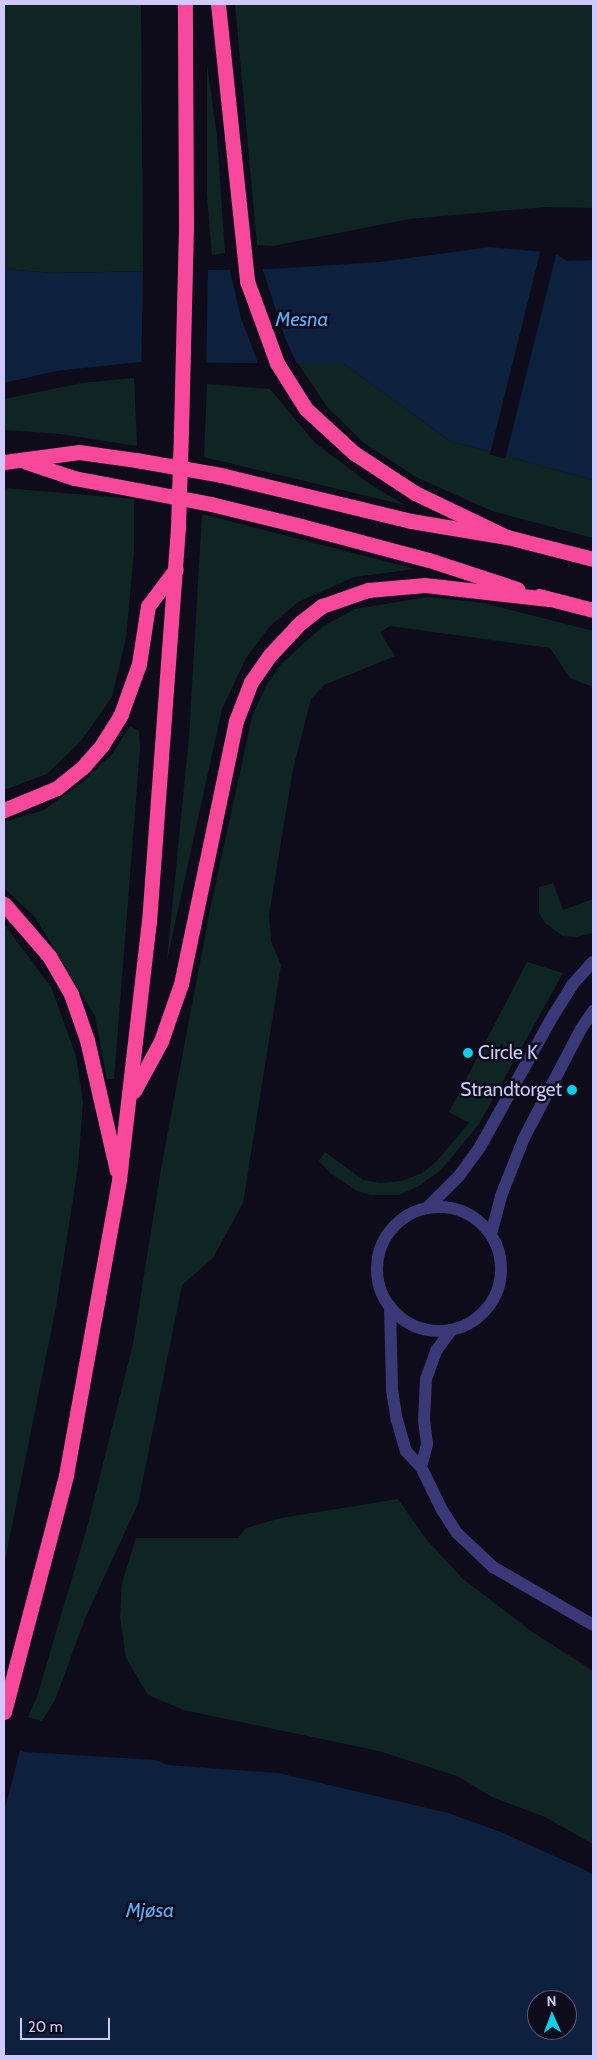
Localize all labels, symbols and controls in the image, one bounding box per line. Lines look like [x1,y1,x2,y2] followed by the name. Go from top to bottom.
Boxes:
[276,307,328,331] water label: Mesna
[478,1042,538,1064] place label: Circle K
[462,1047,474,1059] marker: Circle K
[460,1079,562,1101] place label: Strandtorget
[566,1084,578,1096] marker: Strandtorget
[126,1898,174,1922] water label: Mjøsa
[527,1990,577,2040] north arrow
[546,1992,557,2010] text: N
[22,2008,112,2040] scale bar
[28,2018,63,2036] text: 20 m

